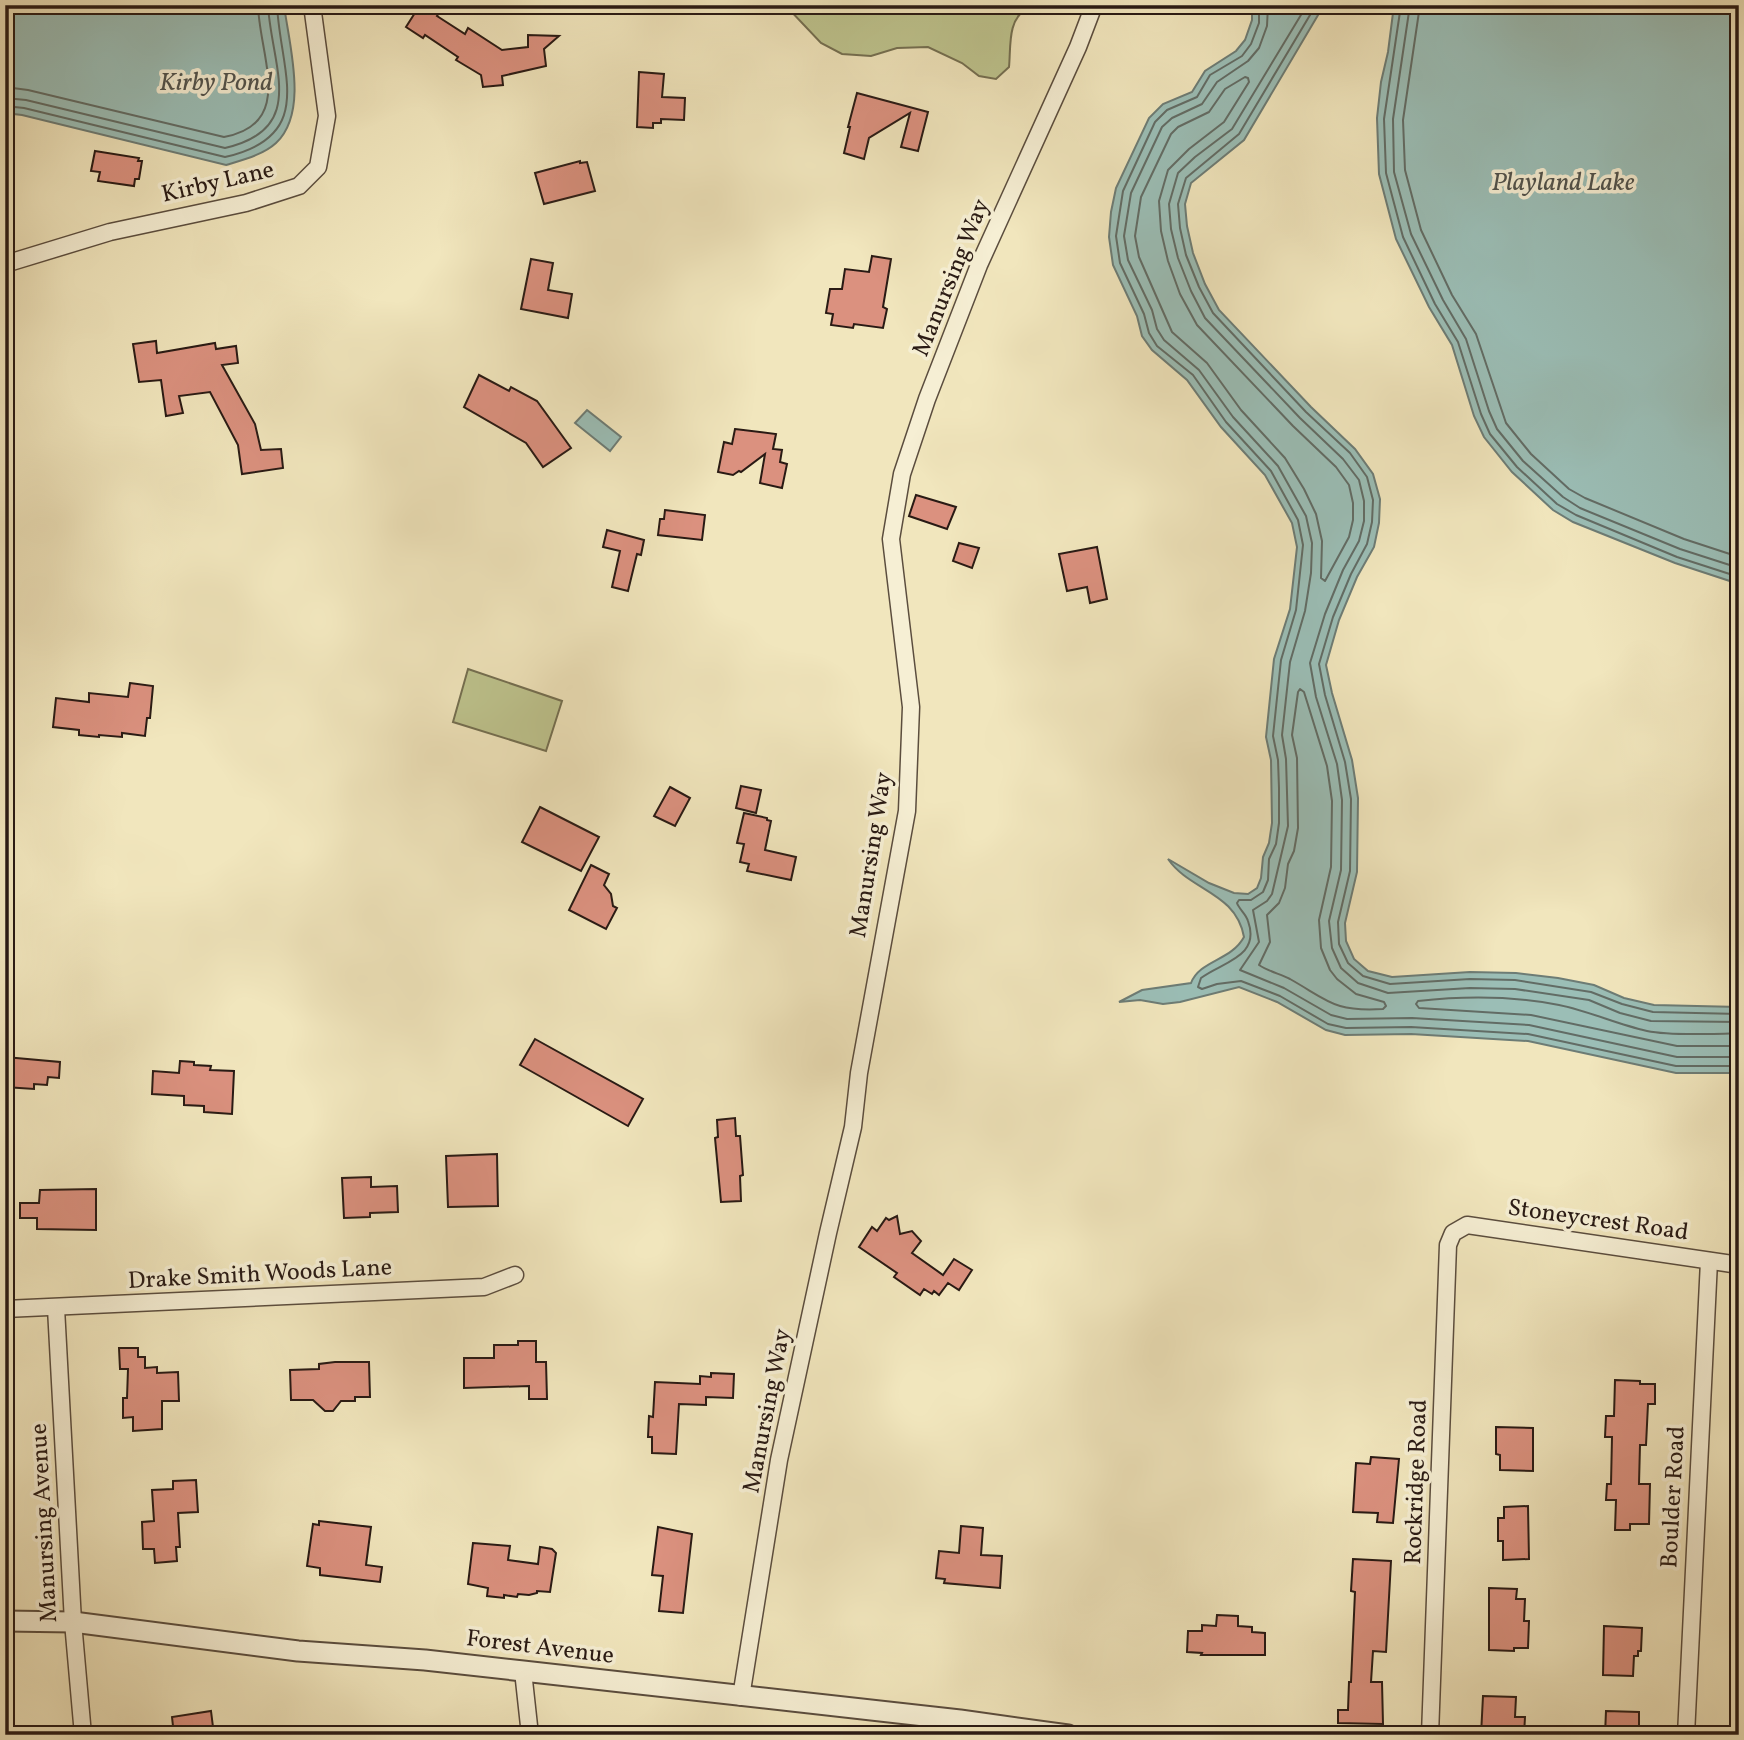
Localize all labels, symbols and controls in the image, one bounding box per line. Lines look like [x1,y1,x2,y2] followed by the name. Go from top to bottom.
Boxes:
[159,65,273,101] water label: Kirby Pond
[158,154,278,212] street label: Kirby Lane
[1492,165,1635,201] water label: Playland Lake
[905,194,999,362] street label: Manursing Way
[842,770,902,940] street label: Manursing Way
[1505,1191,1691,1251] street label: Stoneycrest Road
[127,1251,393,1299] street label: Drake Smith Woods Lane
[735,1326,801,1496] street label: Manursing Way
[1397,1399,1437,1565] street label: Rockridge Road
[23,1422,67,1624] street label: Manursing Avenue
[1653,1425,1695,1569] street label: Boulder Road
[464,1622,616,1674] street label: Forest Avenue

